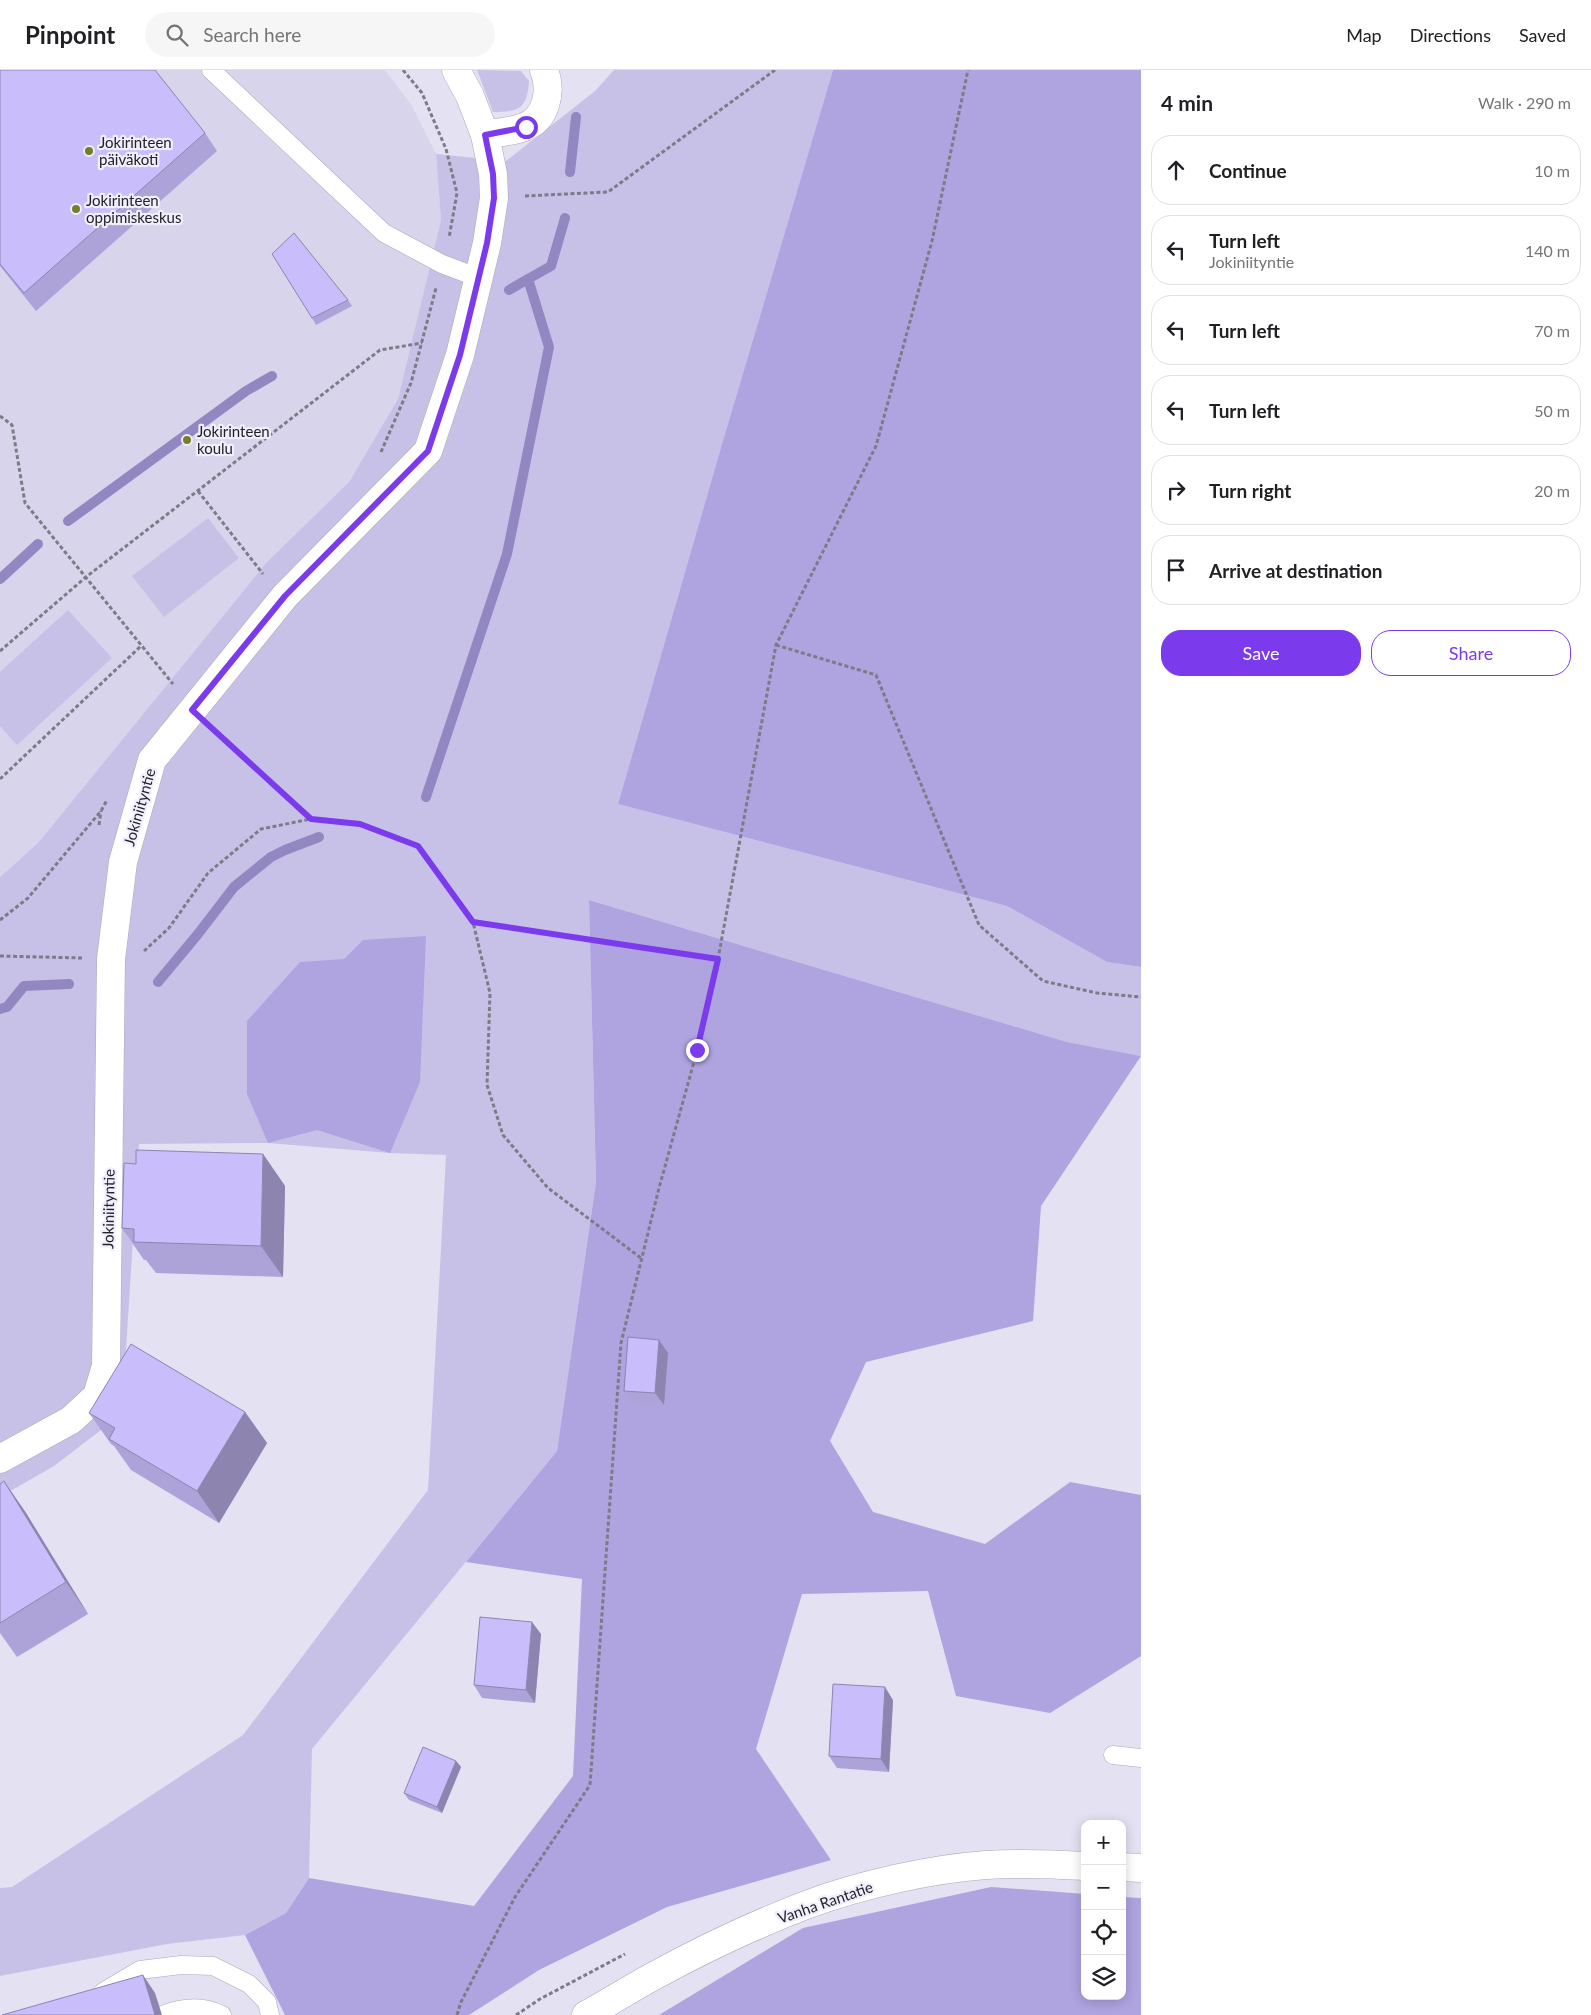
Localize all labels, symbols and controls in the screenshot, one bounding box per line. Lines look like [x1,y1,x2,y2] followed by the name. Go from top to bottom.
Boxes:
[145,12,495,57] search box
[25,20,115,49] text: Pinpoint
[163,21,191,49] icon: search
[203,23,301,46] text: Search here
[1346,24,1382,46] text: Map
[1410,24,1491,46] text: Directions
[1519,24,1566,46] text: Saved
[1161,90,1213,115] text: 4 min
[1478,93,1571,112] text: Walk · 290 m
[515,116,538,139] route start
[99,133,172,168] place label: Jokirinteen päiväkoti
[83,145,95,157] marker: Jokirinteen päiväkoti
[1162,156,1190,184] icon: ahead
[1209,159,1287,182] text: Continue
[1534,161,1570,180] text: 10 m
[86,191,181,226] place label: Jokirinteen oppimiskeskus
[70,203,82,215] marker: Jokirinteen oppimiskeskus
[1209,229,1280,252] text: Turn left
[1162,236,1190,264] icon: left
[1525,241,1570,260] text: 140 m
[1209,252,1294,271] text: Jokiniityntie
[1162,316,1190,344] icon: left
[1209,319,1280,342] text: Turn left
[1534,321,1570,340] text: 70 m
[1162,396,1190,424] icon: left
[1209,399,1280,422] text: Turn left
[1534,401,1570,420] text: 50 m
[197,422,270,457] place label: Jokirinteen koulu
[181,434,193,446] marker: Jokirinteen koulu
[1162,476,1190,504] icon: right
[1209,479,1291,502] text: Turn right
[1534,481,1570,500] text: 20 m
[1162,556,1190,584] icon: arrive
[1209,559,1382,582] text: Arrive at destination
[1161,630,1361,676] button: Save
[1371,630,1571,676] button: Share
[119,766,159,848] street label: Jokiniityntie
[686,1039,709,1062] route end
[98,1169,118,1249] street label: Jokiniityntie
[1081,1820,1126,2000] map controls
[1081,1820,1126,1865] button: +
[1081,1865,1126,1910] button: −
[775,1877,875,1927] street label: Vanha Rantatie
[1081,1910,1126,1955] button: locate
[1081,1955,1126,2000] button: layers

